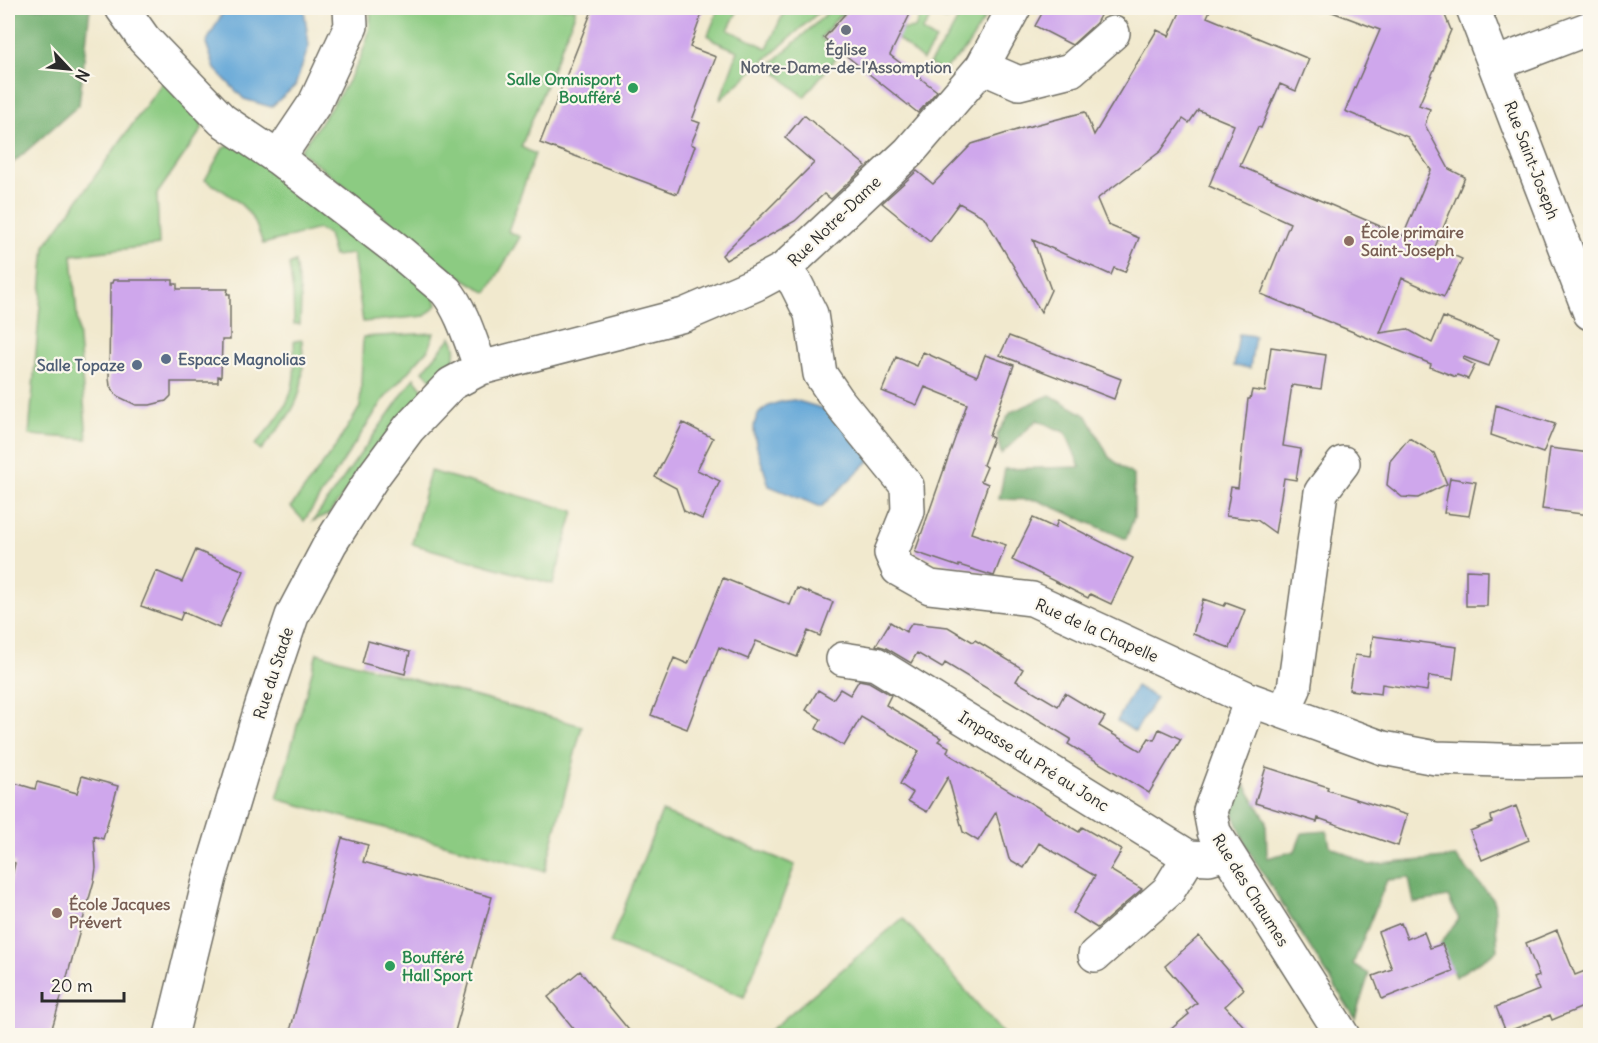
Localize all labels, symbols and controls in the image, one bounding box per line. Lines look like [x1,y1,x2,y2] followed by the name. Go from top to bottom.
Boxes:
[839,23,853,37] marker: Église Notre-Dame-de-l'Assomption
[39,39,99,99] north arrow
[740,39,952,78] place label: Église Notre-Dame-de-l'Assomption
[71,66,94,85] text: N
[507,69,622,107] place label: Salle Omnisport Boufféré
[626,81,640,95] marker: Salle Omnisport Boufféré
[1500,98,1564,222] street label: Rue Saint-Joseph
[783,172,885,270] street label: Rue Notre-Dame
[1361,222,1464,261] place label: École primaire Saint-Joseph
[1342,234,1356,248] marker: École primaire Saint-Joseph
[178,349,306,370] place label: Espace Magnolias
[159,352,173,366] marker: Espace Magnolias
[37,355,125,376] place label: Salle Topaze
[130,358,144,372] marker: Salle Topaze
[1032,594,1162,666] street label: Rue de la Chapelle
[249,625,297,721] street label: Rue du Stade
[955,707,1113,815] street label: Impasse du Pré au Jonc
[1208,830,1294,950] street label: Rue des Chaumes
[69,894,170,932] place label: École Jacques Prévert
[50,906,64,920] marker: École Jacques Prévert
[402,947,473,986] place label: Boufféré Hall Sport
[383,959,397,973] marker: Boufféré Hall Sport
[42,965,124,1003] scale bar
[51,974,93,997] text: 20 m

